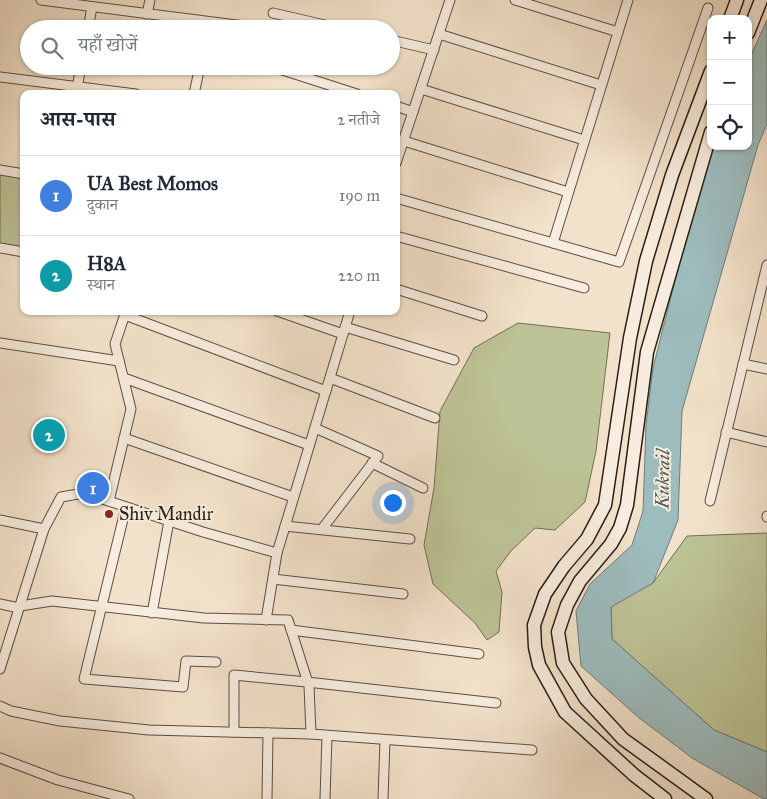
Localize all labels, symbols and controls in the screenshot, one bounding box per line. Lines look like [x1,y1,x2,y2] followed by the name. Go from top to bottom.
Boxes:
[707,15,752,150] map controls
[707,15,752,60] button: +
[20,20,400,75] search box
[78,33,138,56] text: यहाँ खोजें
[38,34,66,62] icon: search
[707,60,752,105] button: −
[707,105,752,150] button: locate
[40,106,115,132] text: आस-पास
[337,110,380,129] text: 2 नतीजे
[87,172,218,195] text: UA Best Momos
[53,186,59,205] text: 1
[339,186,380,205] text: 190 m
[87,195,118,214] text: दुकान
[87,252,126,275] text: H8A
[52,266,60,285] text: 2
[338,266,380,285] text: 220 m
[87,275,115,294] text: स्थान
[33,416,65,454] pin: 2
[650,447,675,510] water label: Kukrail
[77,469,109,507] pin: 1
[380,490,406,516] your location
[119,503,214,525] place label: Shiv Mandir
[103,508,115,520] marker: Shiv Mandir

